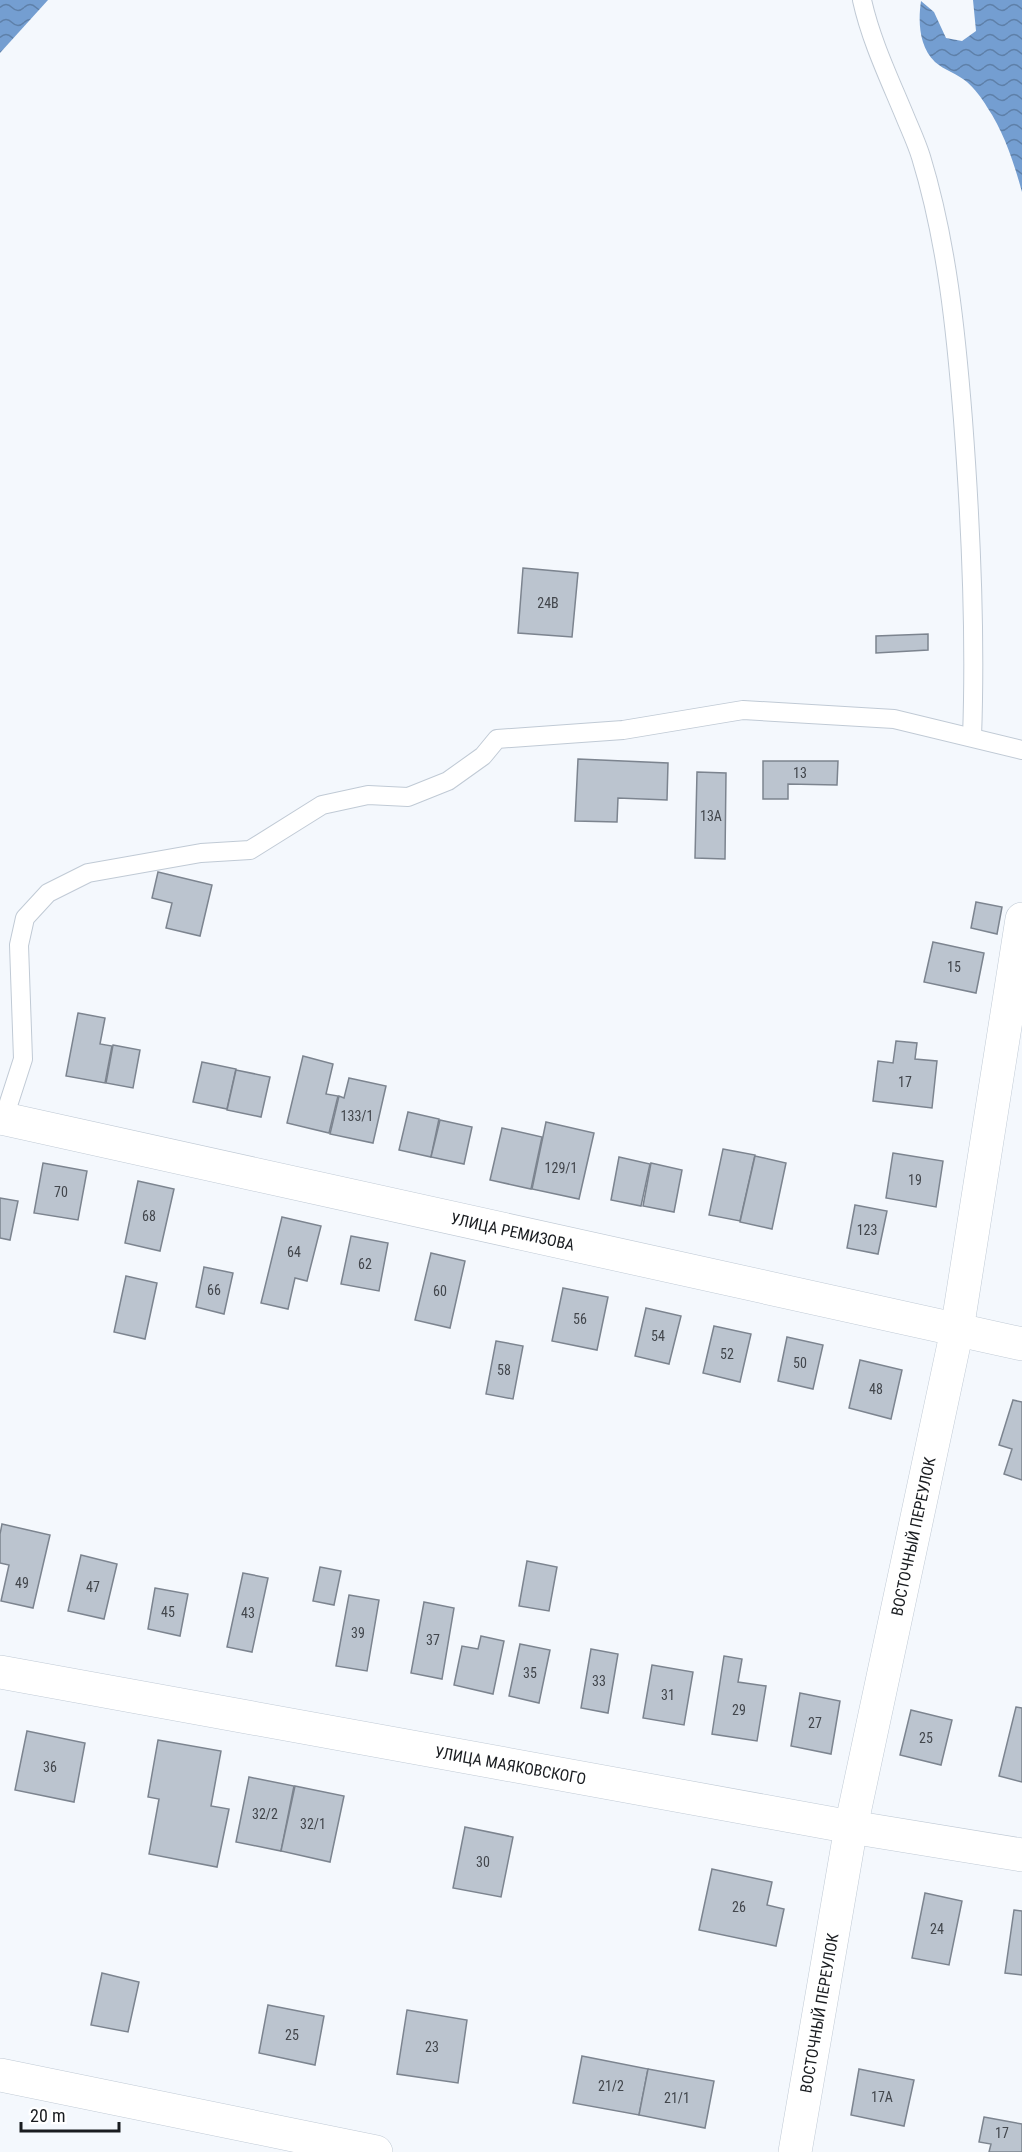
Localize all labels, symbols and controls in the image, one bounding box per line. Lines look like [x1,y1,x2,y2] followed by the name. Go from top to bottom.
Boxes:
[537,595,559,611] house number: 24В
[793,765,807,781] house number: 13
[700,808,722,824] house number: 13А
[947,959,961,975] house number: 15
[898,1074,912,1090] house number: 17
[341,1108,373,1124] house number: 133/1
[545,1160,577,1176] house number: 129/1
[908,1172,922,1188] house number: 19
[54,1184,68,1200] house number: 70
[142,1208,156,1224] house number: 68
[449,1209,576,1255] street label: УЛИЦА РЕМИЗОВА
[857,1222,877,1238] house number: 123
[287,1244,301,1260] house number: 64
[358,1256,372,1272] house number: 62
[207,1282,221,1298] house number: 66
[433,1283,447,1299] house number: 60
[573,1311,587,1327] house number: 56
[651,1328,665,1344] house number: 54
[720,1346,734,1362] house number: 52
[793,1355,807,1371] house number: 50
[497,1362,511,1378] house number: 58
[869,1381,883,1397] house number: 48
[887,1455,940,1617] street label: ВОСТОЧНЫЙ ПЕРЕУЛОК
[15,1575,29,1591] house number: 49
[86,1579,100,1595] house number: 47
[161,1604,175,1620] house number: 45
[241,1605,255,1621] house number: 43
[351,1625,365,1641] house number: 39
[426,1632,440,1648] house number: 37
[523,1665,537,1681] house number: 35
[592,1673,606,1689] house number: 33
[661,1687,675,1703] house number: 31
[732,1702,746,1718] house number: 29
[808,1715,822,1731] house number: 27
[919,1730,933,1746] house number: 25
[433,1742,588,1789] street label: УЛИЦА МАЯКОВСКОГО
[43,1759,57,1775] house number: 36
[252,1806,278,1822] house number: 32/2
[300,1816,326,1832] house number: 32/1
[476,1854,490,1870] house number: 30
[732,1899,746,1915] house number: 26
[930,1921,944,1937] house number: 24
[796,1932,843,2094] street label: ВОСТОЧНЫЙ ПЕРЕУЛОК
[285,2027,299,2043] house number: 25
[425,2039,439,2055] house number: 23
[598,2078,624,2094] house number: 21/2
[871,2089,893,2105] house number: 17А
[664,2090,690,2106] house number: 21/1
[21,2095,118,2133] scale bar
[30,2105,65,2126] text: 20 m
[995,2125,1009,2141] house number: 17

